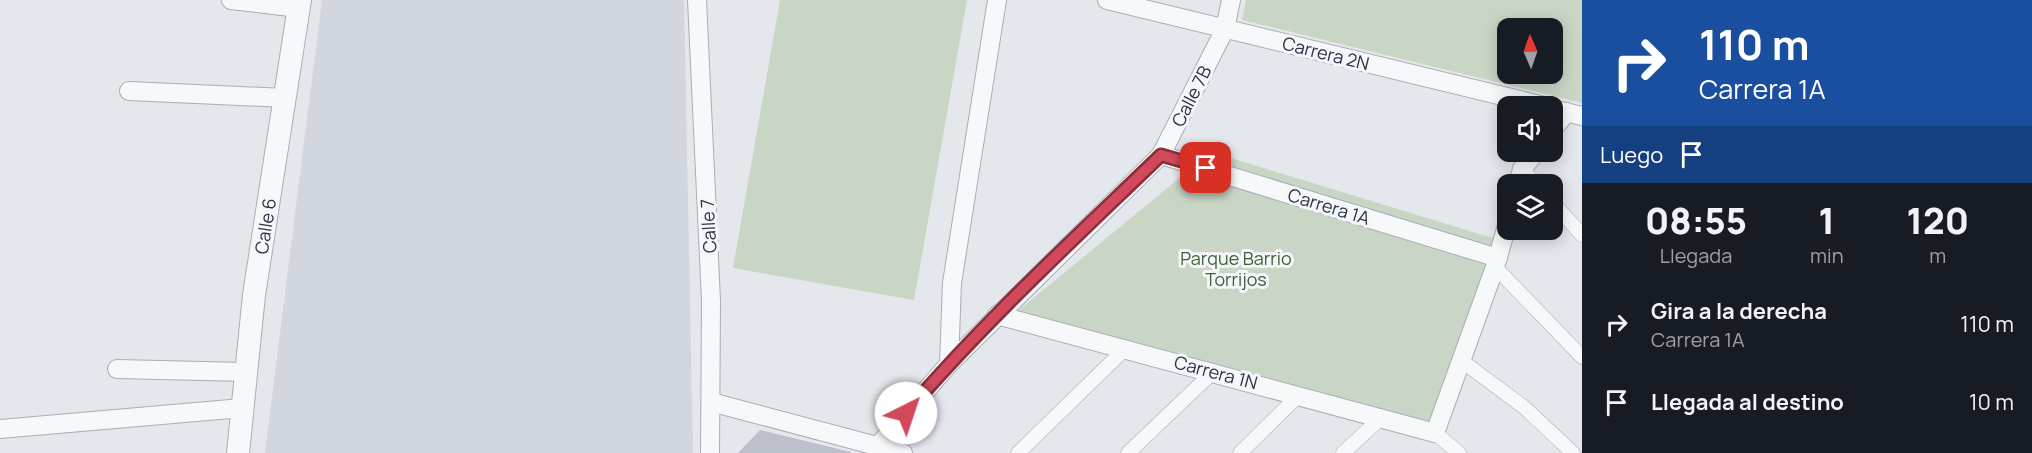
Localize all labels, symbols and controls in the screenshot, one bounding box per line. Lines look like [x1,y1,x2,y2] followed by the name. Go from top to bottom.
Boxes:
[1699,15,1810,73] text: 110 m
[1497,18,1563,84] north arrow
[1497,18,1563,240] map controls
[1600,24,1678,102] icon: right
[1280,31,1372,75] street label: Carrera 2N
[1165,61,1217,131] street label: Calle 7B
[1699,70,1826,107] text: Carrera 1A
[1497,96,1563,162] button: sound
[1675,138,1708,171] icon: arrive
[1600,140,1663,170] text: Luego
[1180,142,1231,193] pin
[1189,151,1222,184] icon: arrive
[1497,174,1563,240] button: layers
[1285,182,1373,230] street label: Carrera 1A
[249,196,281,256] street label: Calle 6
[1645,196,1747,245] text: 08:55
[1819,196,1835,245] text: 1
[1907,196,1969,245] text: 120
[695,198,721,254] street label: Calle 7
[1660,242,1732,269] text: Llegada
[1810,242,1844,269] text: min
[1929,242,1946,269] text: m
[1180,246,1292,291] park label: Parque Barrio Torrijos
[1651,296,1827,326] text: Gira a la derecha
[1600,308,1633,341] icon: right
[1960,309,2014,339] text: 110 m
[1651,326,1745,353] text: Carrera 1A
[1172,349,1260,395] street label: Carrera 1N
[874,381,938,445] position arrow
[1600,386,1633,419] icon: arrive
[1651,387,1844,417] text: Llegada al destino
[1969,387,2014,417] text: 10 m

